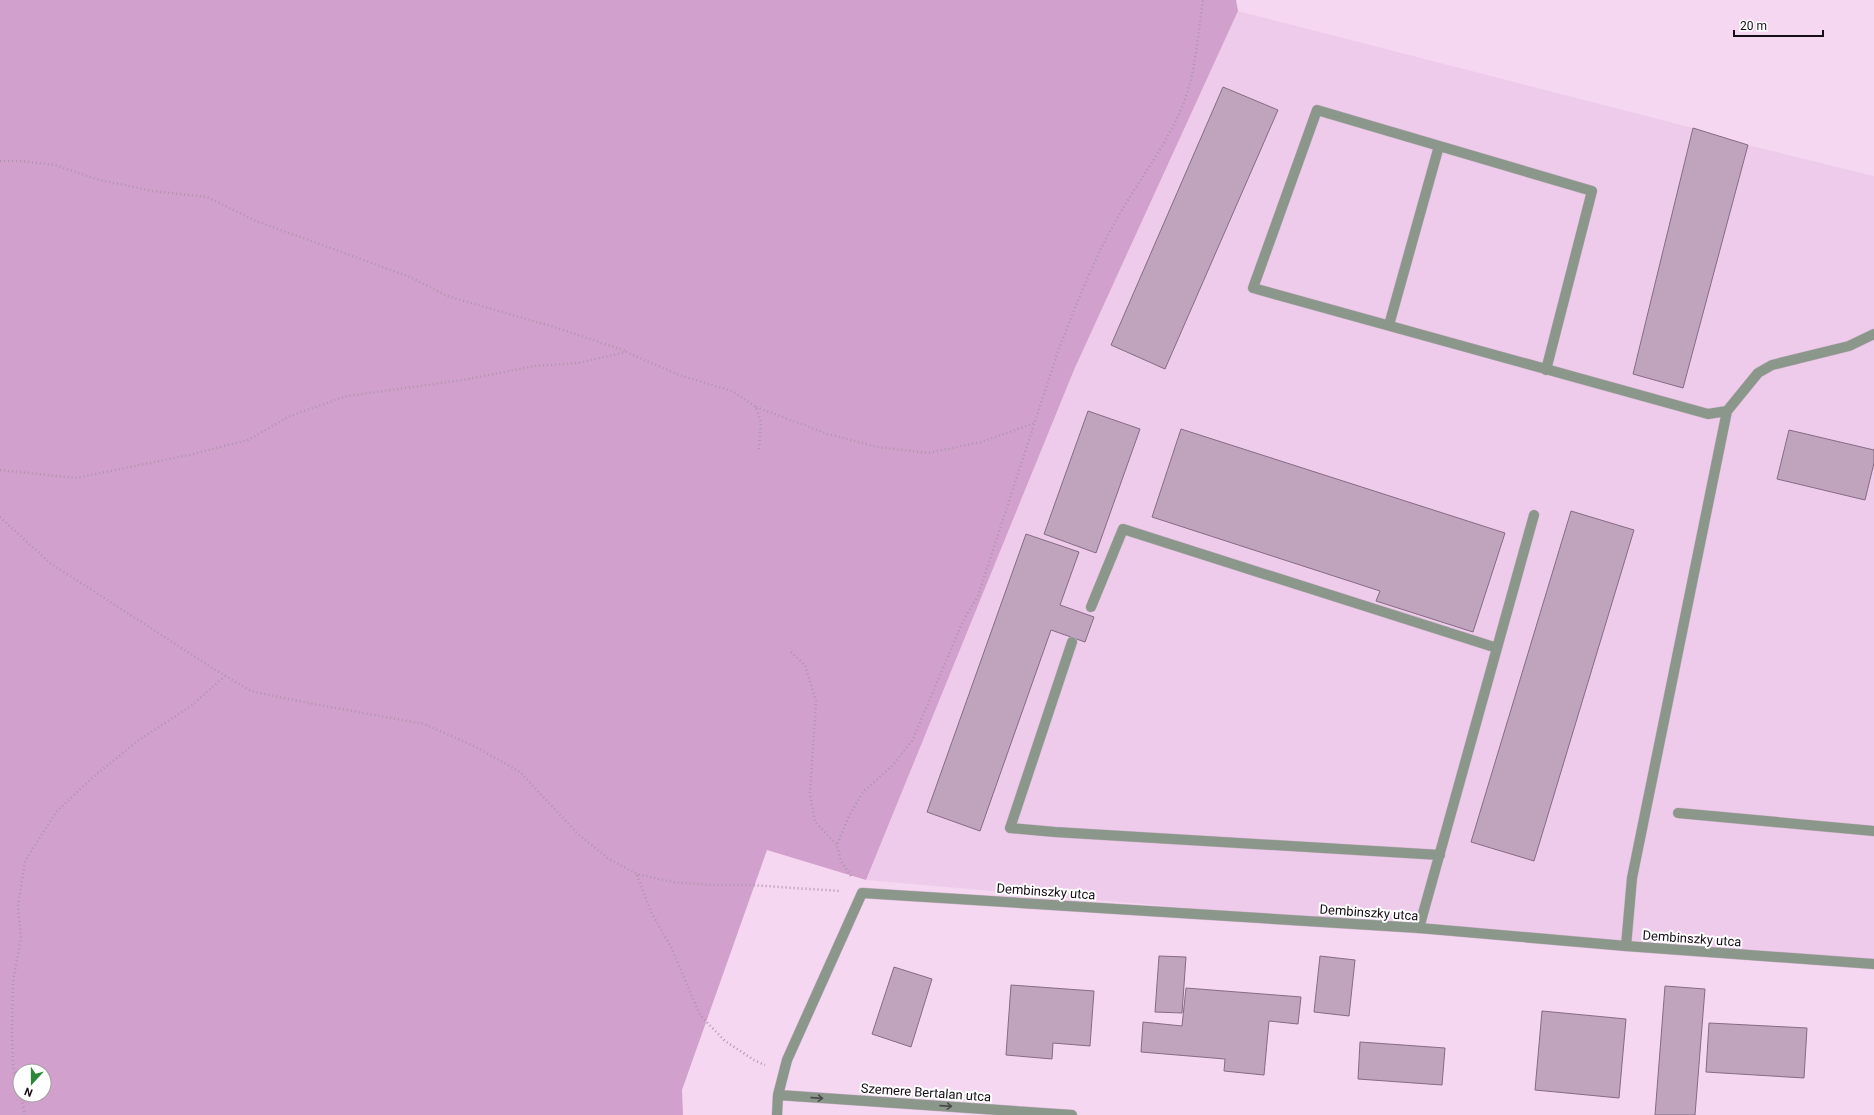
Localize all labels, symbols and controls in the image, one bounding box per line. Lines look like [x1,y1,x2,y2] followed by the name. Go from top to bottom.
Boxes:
[1734,12,1823,38] scale bar
[1740,19,1767,33] text: 20 m
[996,881,1096,902] street label: Dembinszky utca
[1319,902,1419,923] street label: Dembinszky utca
[1642,928,1742,949] street label: Dembinszky utca
[12,1063,52,1103] north arrow
[860,1080,992,1105] street label: Szemere Bertalan utca
[22,1084,35,1099] text: N
[810,1094,823,1101] one-way arrow
[939,1103,952,1110] one-way arrow

